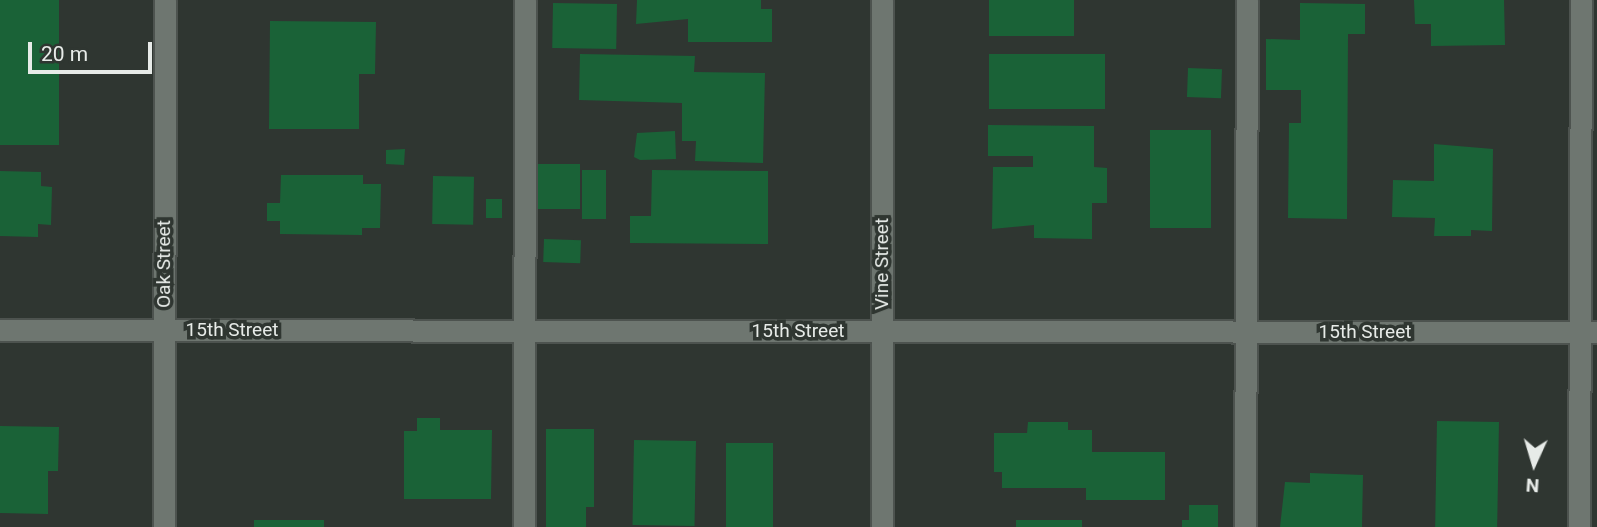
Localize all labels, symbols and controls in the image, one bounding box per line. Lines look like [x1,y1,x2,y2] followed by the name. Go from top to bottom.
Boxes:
[32,28,156,72] scale bar
[41,42,88,66] text: 20 m
[871,218,893,310] street label: Vine Street
[153,220,175,308] street label: Oak Street
[186,319,278,341] street label: 15th Street
[752,320,844,342] street label: 15th Street
[1319,321,1411,343] street label: 15th Street
[1499,429,1569,499] north arrow
[1525,474,1540,497] text: N

